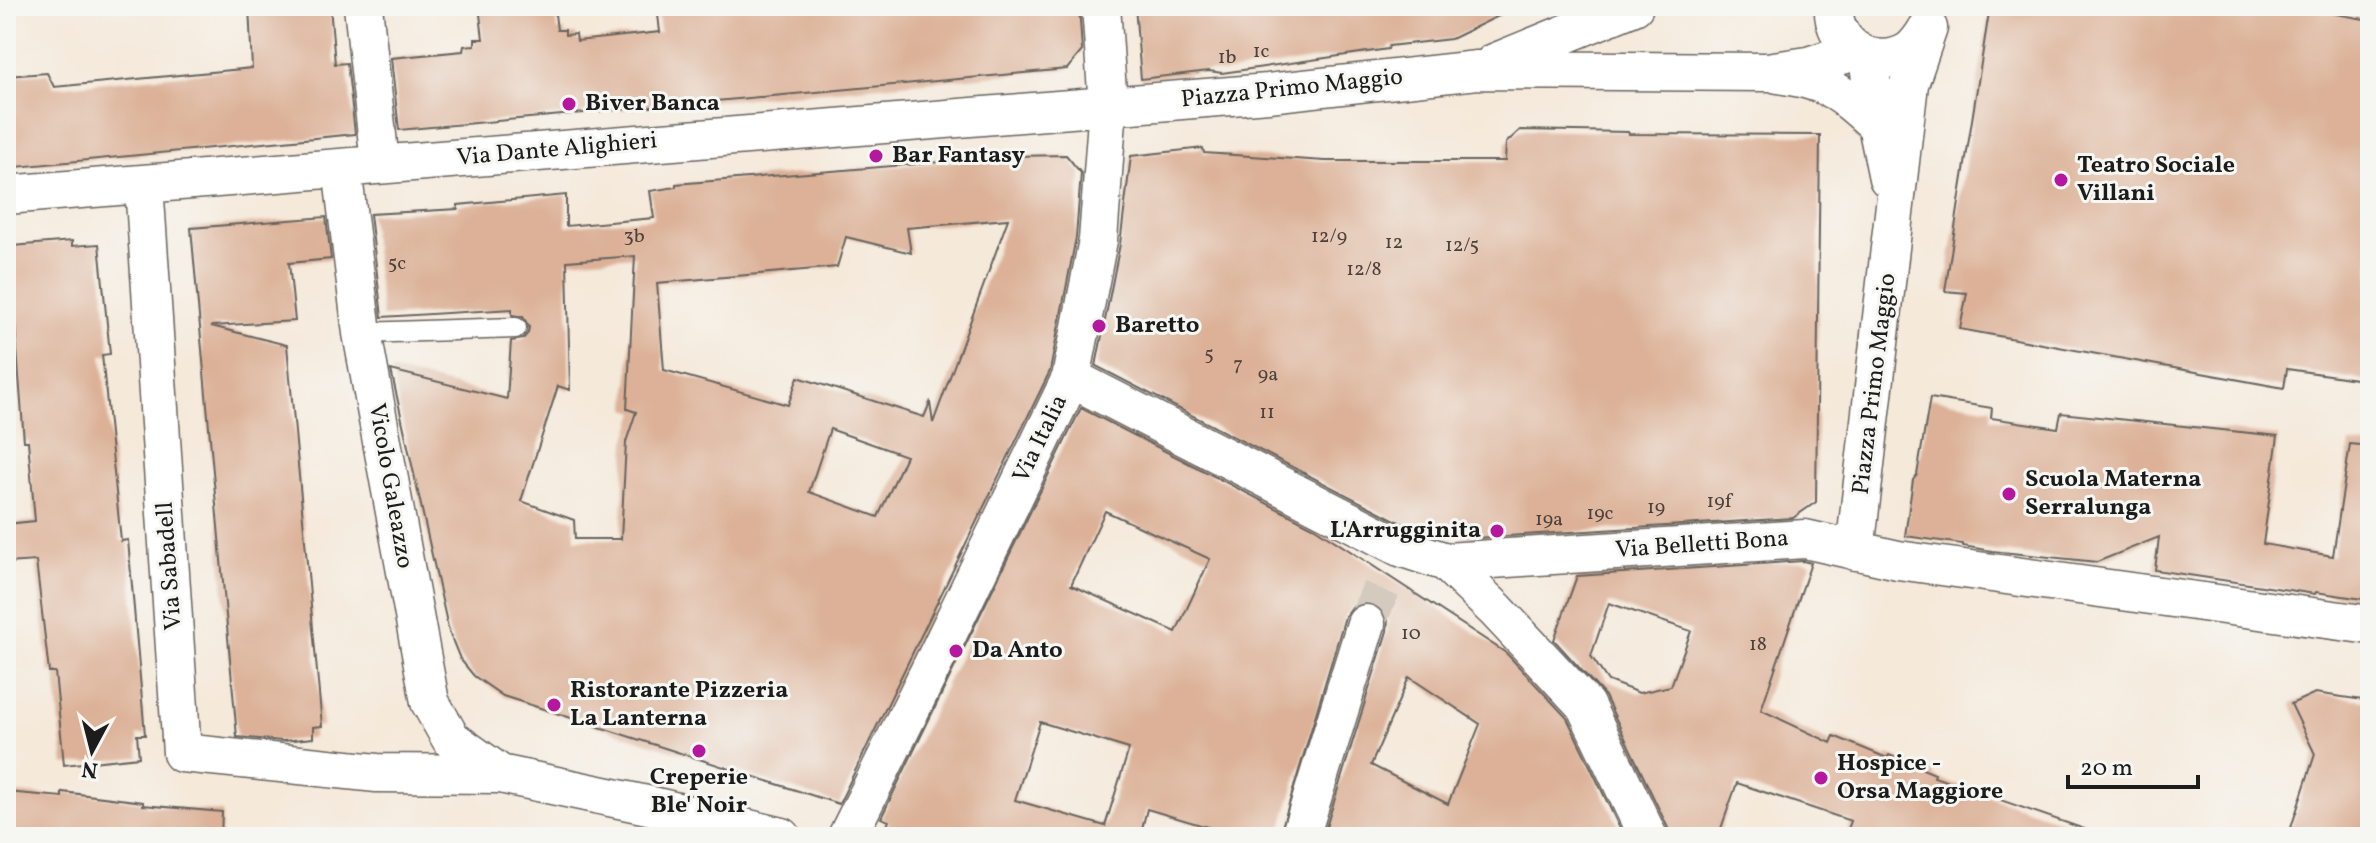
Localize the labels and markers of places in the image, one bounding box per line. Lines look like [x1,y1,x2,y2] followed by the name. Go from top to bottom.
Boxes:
[585,87,720,121] place label: Biver Banca
[560,95,578,113] marker: Biver Banca
[892,139,1026,173] place label: Bar Fantasy
[867,147,885,165] marker: Bar Fantasy
[2077,149,2235,211] place label: Teatro Sociale Villani
[2052,171,2070,189] marker: Teatro Sociale Villani
[1115,309,1199,343] place label: Baretto
[1090,317,1108,335] marker: Baretto
[2025,463,2201,525] place label: Scuola Materna Serralunga
[2000,485,2018,503] marker: Scuola Materna Serralunga
[1330,514,1481,548] place label: L'Arrugginita
[1488,522,1506,540] marker: L'Arrugginita
[972,634,1063,668] place label: Da Anto
[947,642,965,660] marker: Da Anto
[570,674,788,736] place label: Ristorante Pizzeria La Lanterna
[545,696,563,714] marker: Ristorante Pizzeria La Lanterna
[690,742,708,760] marker: Creperie Ble' Noir
[1837,747,2003,809] place label: Hospice - Orsa Maggiore
[650,761,748,823] place label: Creperie Ble' Noir
[1812,769,1830,787] marker: Hospice - Orsa Maggiore

